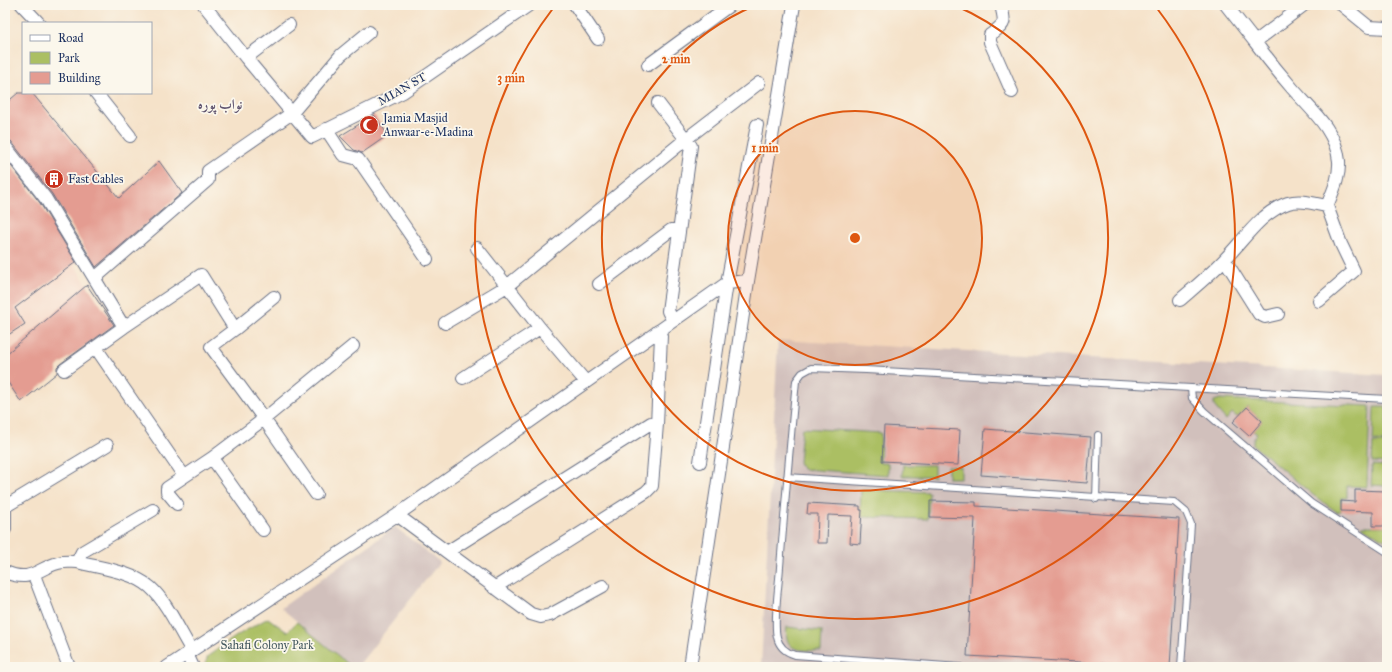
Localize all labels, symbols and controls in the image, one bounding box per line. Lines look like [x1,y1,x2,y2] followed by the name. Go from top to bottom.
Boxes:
[22,22,152,94] legend
[58,31,84,45] text: Road
[58,51,80,65] text: Park
[662,52,691,66] text: 2 min
[375,70,429,108] street label: MIAN ST
[58,71,101,86] text: Building
[497,71,525,86] text: 3 min
[198,96,243,115] district label: نواب پورہ
[381,111,474,139] place label: Jamia Masjid Anwaar-e-Madina
[358,114,380,136] mosque icon: Jamia Masjid Anwaar-e-Madina
[751,141,779,155] text: 1 min
[43,168,65,190] building icon: Fast Cables
[68,172,123,186] place label: Fast Cables
[848,231,862,245] centre of rings
[220,638,314,652] park label: Sahafi Colony Park

